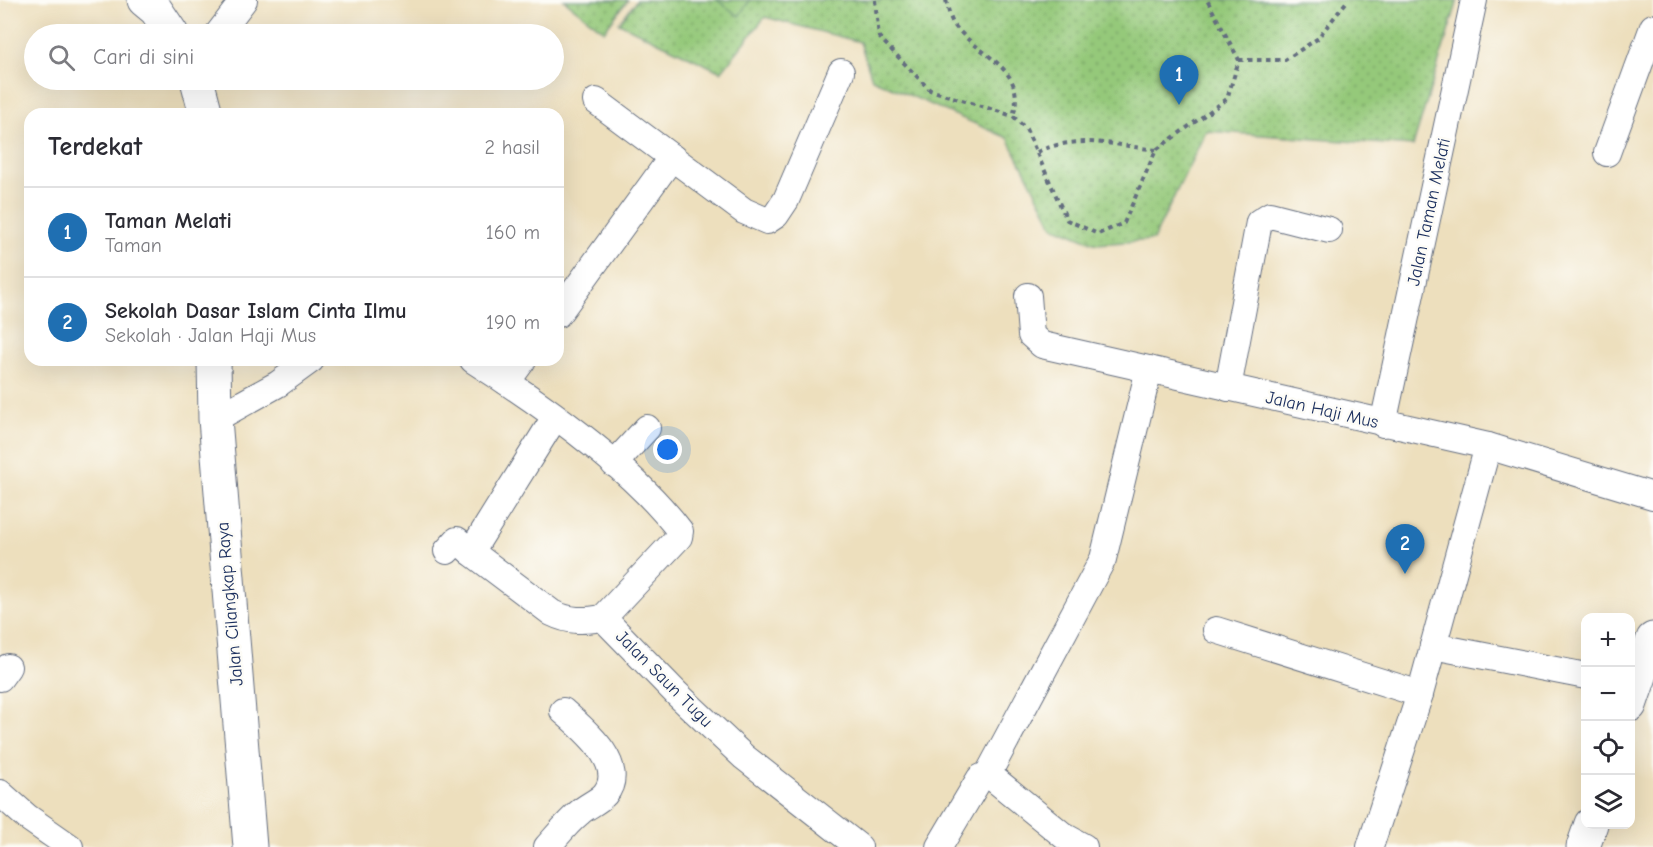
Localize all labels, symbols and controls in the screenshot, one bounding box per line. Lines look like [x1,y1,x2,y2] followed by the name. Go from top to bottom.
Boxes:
[24,24,564,90] search box
[45,41,78,74] icon: search
[93,44,194,70] text: Cari di sini
[1160,56,1198,105] pin: 1
[48,132,142,162] text: Terdekat
[485,136,540,159] text: 2 hasil
[1403,136,1455,288] street label: Jalan Taman Melati
[105,208,232,234] text: Taman Melati
[64,221,71,244] text: 1
[486,221,540,244] text: 160 m
[105,234,162,257] text: Taman
[105,298,407,324] text: Sekolah Dasar Islam Cinta Ilmu
[63,311,72,334] text: 2
[486,311,540,334] text: 190 m
[105,324,316,347] text: Sekolah · Jalan Haji Mus
[1264,387,1380,433] street label: Jalan Haji Mus
[653,435,682,464] your location
[212,521,248,687] street label: Jalan Cilangkap Raya
[1386,524,1424,574] pin: 2
[1581,613,1635,829] map controls
[1581,613,1635,667] button: +
[611,626,717,732] street label: Jalan Saun Tugu
[1581,667,1635,721] button: −
[1581,721,1635,775] button: locate
[1581,775,1635,829] button: layers

